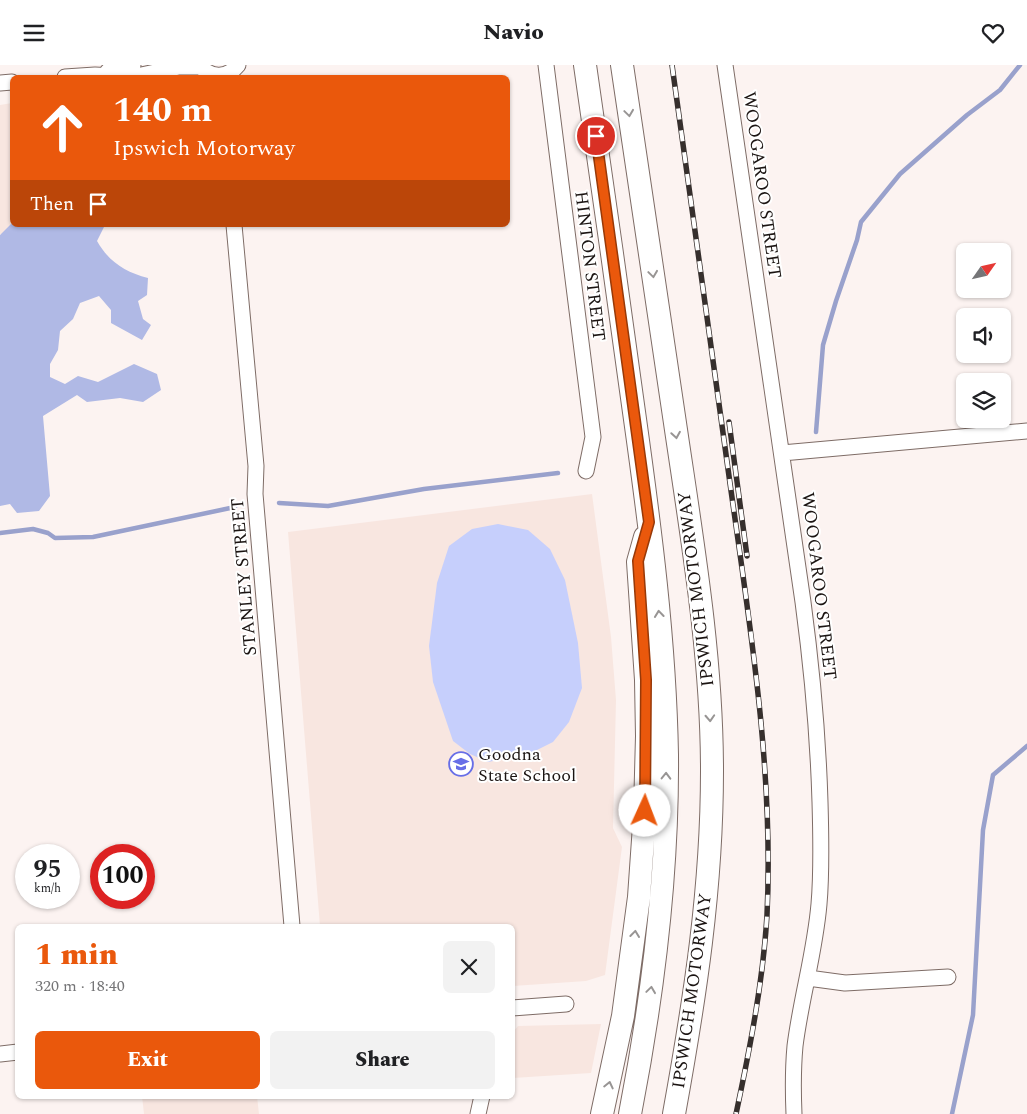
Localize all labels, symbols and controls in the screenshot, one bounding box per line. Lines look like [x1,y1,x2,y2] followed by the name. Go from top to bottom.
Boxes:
[483,16,544,49] text: Navio
[20,19,48,47] icon: menu
[979,19,1007,47] icon: heart
[113,84,212,137] text: 140 m
[736,90,788,280] street label: WOOGAROO STREET
[30,95,95,160] icon: ahead
[624,109,634,118] one-way arrow
[575,115,617,157] pin
[582,122,610,150] icon: arrive
[113,132,295,165] text: Ipswich Motorway
[30,190,74,219] text: Then
[84,190,112,218] icon: arrive
[567,190,613,342] street label: HINTON STREET
[956,243,1011,297] north arrow
[956,243,1011,428] map controls
[647,270,657,278] one-way arrow
[956,308,1011,363] button: sound
[956,373,1011,428] button: layers
[671,430,681,439] one-way arrow
[671,490,721,688] street label: IPSWICH MOTORWAY
[794,491,844,681] street label: WOOGAROO STREET
[224,497,264,657] street label: STANLEY STREET
[654,609,665,617] one-way arrow
[705,714,716,722] one-way arrow
[478,741,576,789] place label: Goodna State School
[448,751,474,777] school or university icon: Goodna State School
[661,772,671,780] one-way arrow
[618,784,670,836] position arrow
[90,844,155,909] speed limit sign: 100
[33,851,62,889] text: 95
[34,879,61,898] text: km/h
[665,892,719,1090] street label: IPSWICH MOTORWAY
[629,929,639,938] one-way arrow
[35,932,118,978] text: 1 min
[443,941,495,993] button: close
[35,974,125,998] text: 320 m · 18:40
[645,986,656,994] one-way arrow
[35,1031,260,1089] button: Exit
[270,1031,495,1089] button: Share
[603,1081,614,1090] one-way arrow

